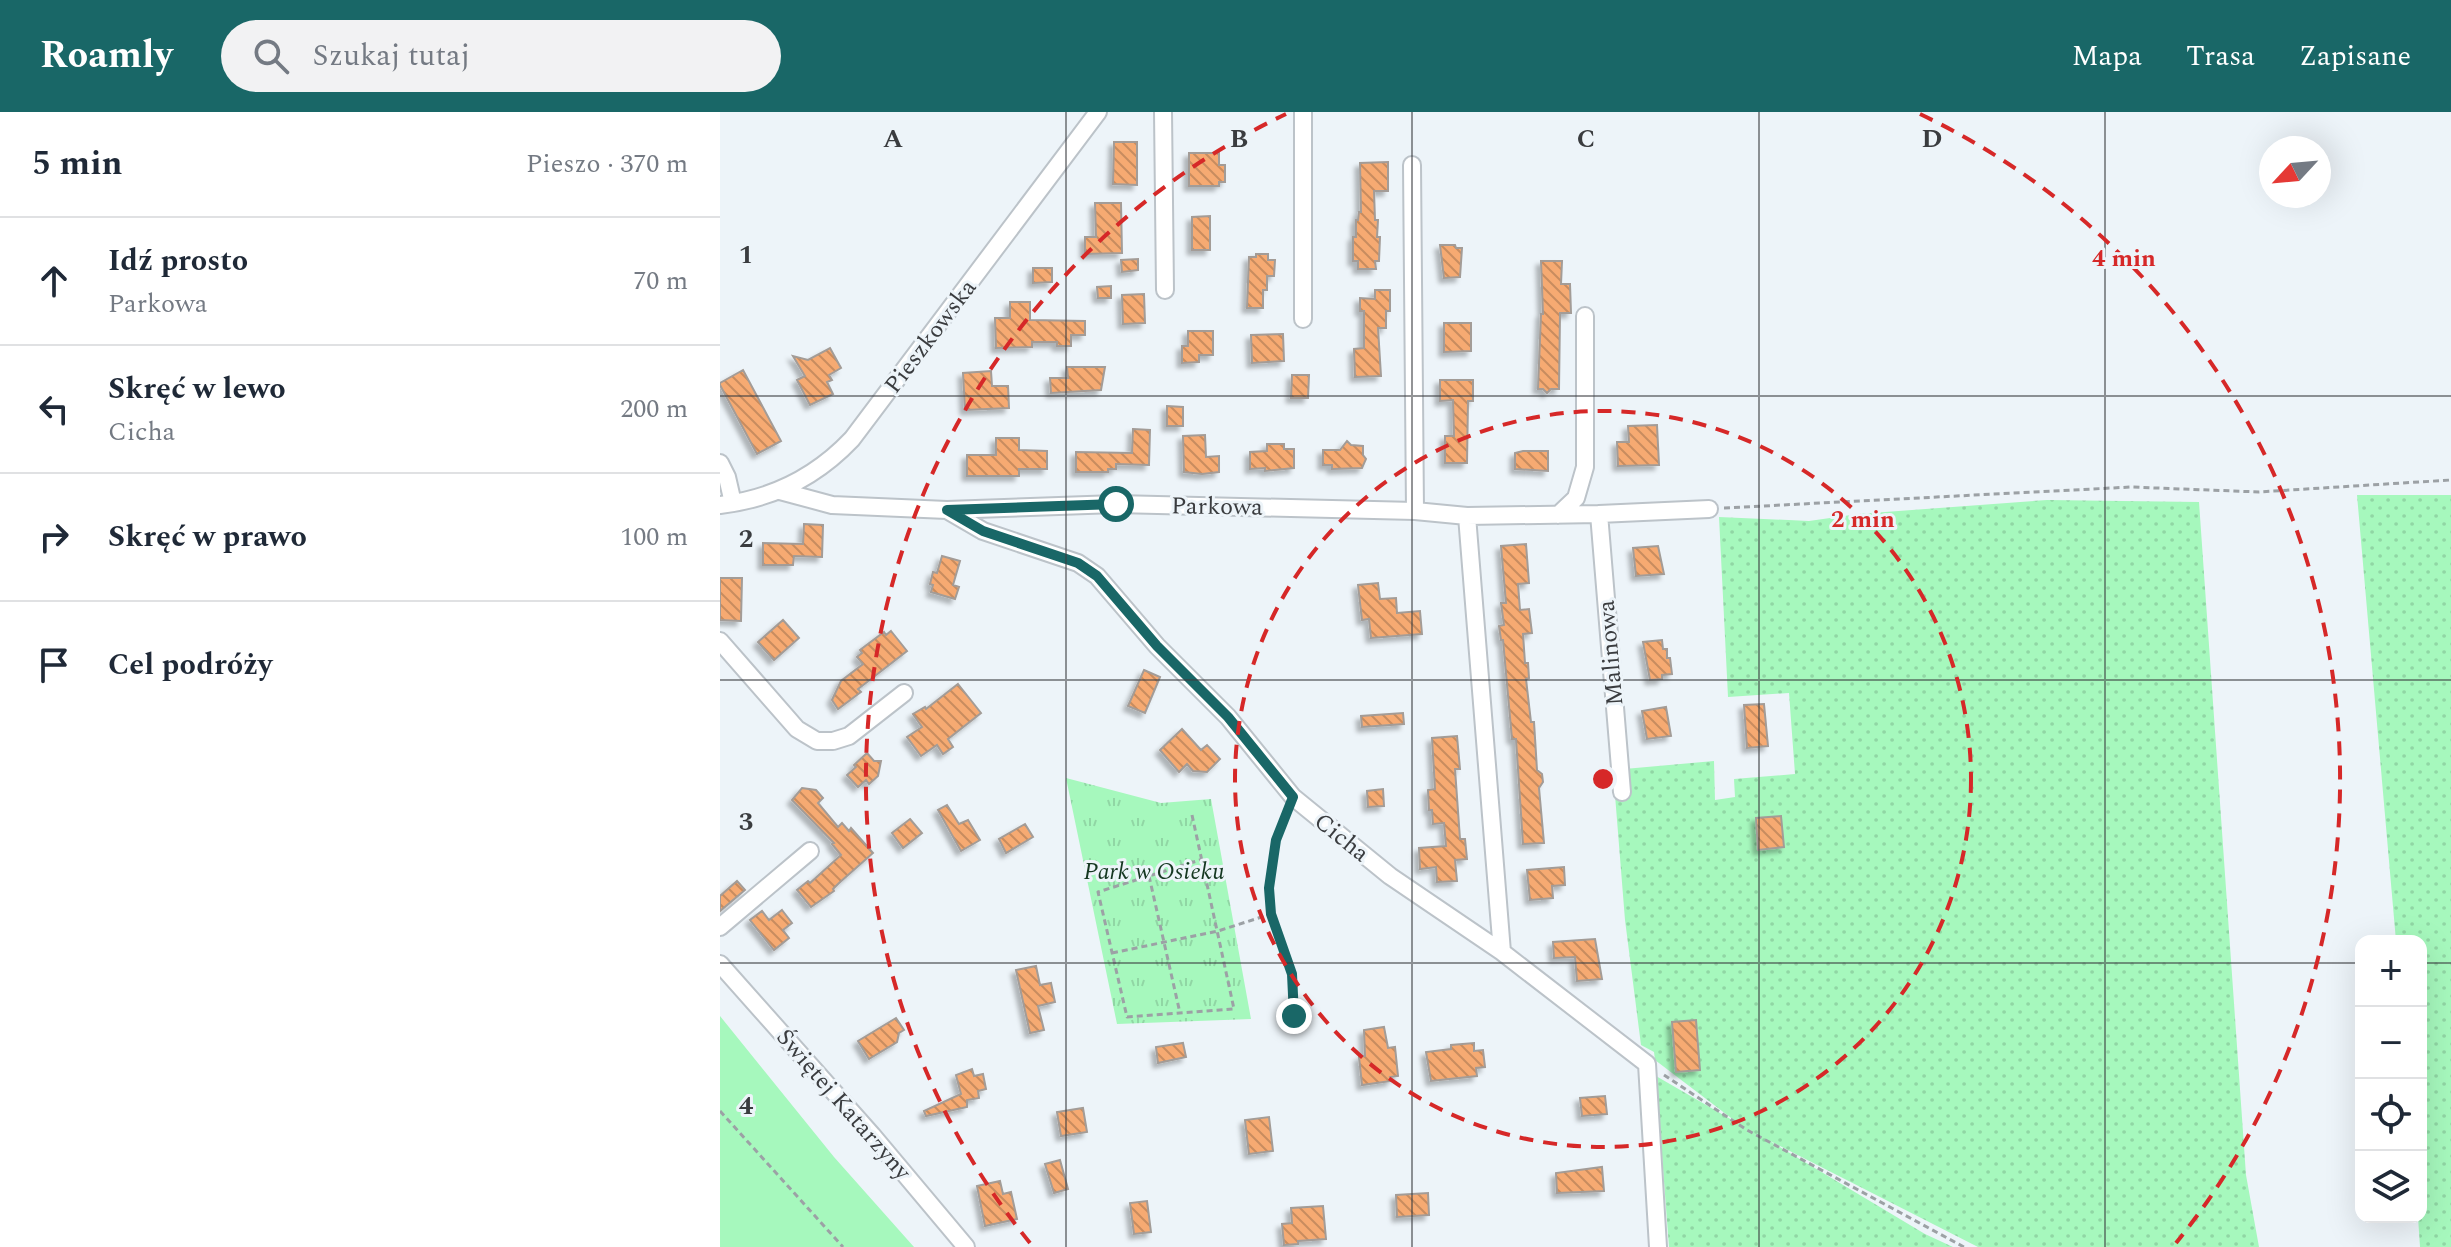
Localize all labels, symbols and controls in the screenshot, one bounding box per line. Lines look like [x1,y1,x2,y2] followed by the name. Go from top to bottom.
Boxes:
[221,20,781,92] search box
[40,27,173,85] text: Roamly
[313,33,470,79] text: Szukaj tutaj
[249,34,293,78] icon: search
[2072,35,2142,78] text: Mapa
[2186,35,2255,78] text: Trasa
[2299,35,2411,78] text: Zapisane
[883,119,903,159] text: A
[1230,119,1248,159] text: B
[1577,119,1595,159] text: C
[1922,119,1942,159] text: D
[2259,136,2331,208] north arrow
[32,138,122,190] text: 5 min
[526,144,688,184] text: Pieszo · 370 m
[739,235,753,275] text: 1
[108,238,248,284] text: Idź prosto
[2092,241,2156,277] text: 4 min
[32,259,76,303] icon: ahead
[633,261,688,301] text: 70 m
[876,272,986,401] street label: Pieszkowska
[108,284,207,324] text: Parkowa
[108,366,286,412] text: Skręć w lewo
[32,387,76,431] icon: left
[620,389,688,429] text: 200 m
[108,412,175,452] text: Cicha
[1098,486,1134,522] route start
[1171,488,1263,526] street label: Parkowa
[1831,502,1895,538] text: 2 min
[108,514,307,560] text: Skręć w prawo
[32,515,76,559] icon: right
[620,517,688,557] text: 100 m
[739,519,753,559] text: 2
[1588,598,1634,707] street label: Malinowa
[108,642,272,688] text: Cel podróży
[32,643,76,687] icon: arrive
[1589,765,1617,793] centre of rings
[739,802,753,842] text: 3
[1306,804,1377,871] street label: Cicha
[1083,854,1225,890] park label: Park w Osieku
[2355,935,2427,1223] map controls
[2355,935,2427,1007] button: +
[1276,998,1312,1034] route end
[2355,1007,2427,1079] button: −
[767,1021,920,1190] street label: Świętej Katarzyny
[2355,1079,2427,1151] button: locate
[739,1086,754,1126] text: 4
[2355,1151,2427,1223] button: layers

